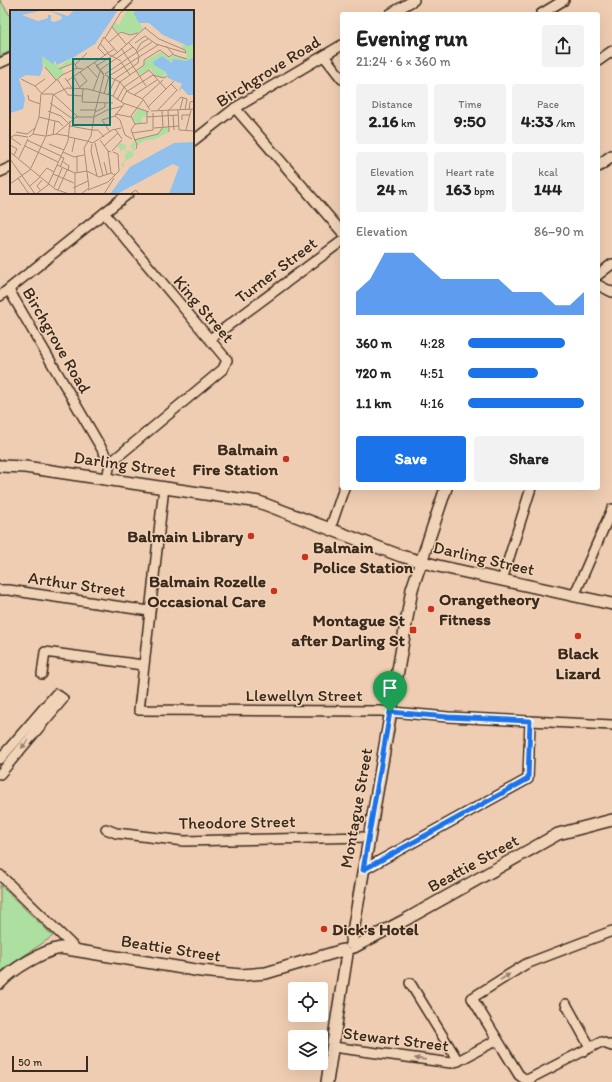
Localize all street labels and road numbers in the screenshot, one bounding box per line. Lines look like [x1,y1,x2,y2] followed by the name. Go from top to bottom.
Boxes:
[212,31,324,111] street label: Birchgrove Road
[231,233,321,307] street label: Turner Street
[169,271,239,347] street label: King Street
[19,283,96,397] street label: Birchgrove Road
[72,447,178,481] street label: Darling Street
[431,537,537,579] street label: Darling Street
[27,567,127,601] street label: Arthur Street
[245,685,363,705] street label: Llewellyn Street
[336,746,376,870] street label: Montague Street
[178,811,296,833] street label: Theodore Street
[424,830,522,896] street label: Beattie Street
[120,930,222,966] street label: Beattie Street
[342,1023,450,1055] street label: Stewart Street

